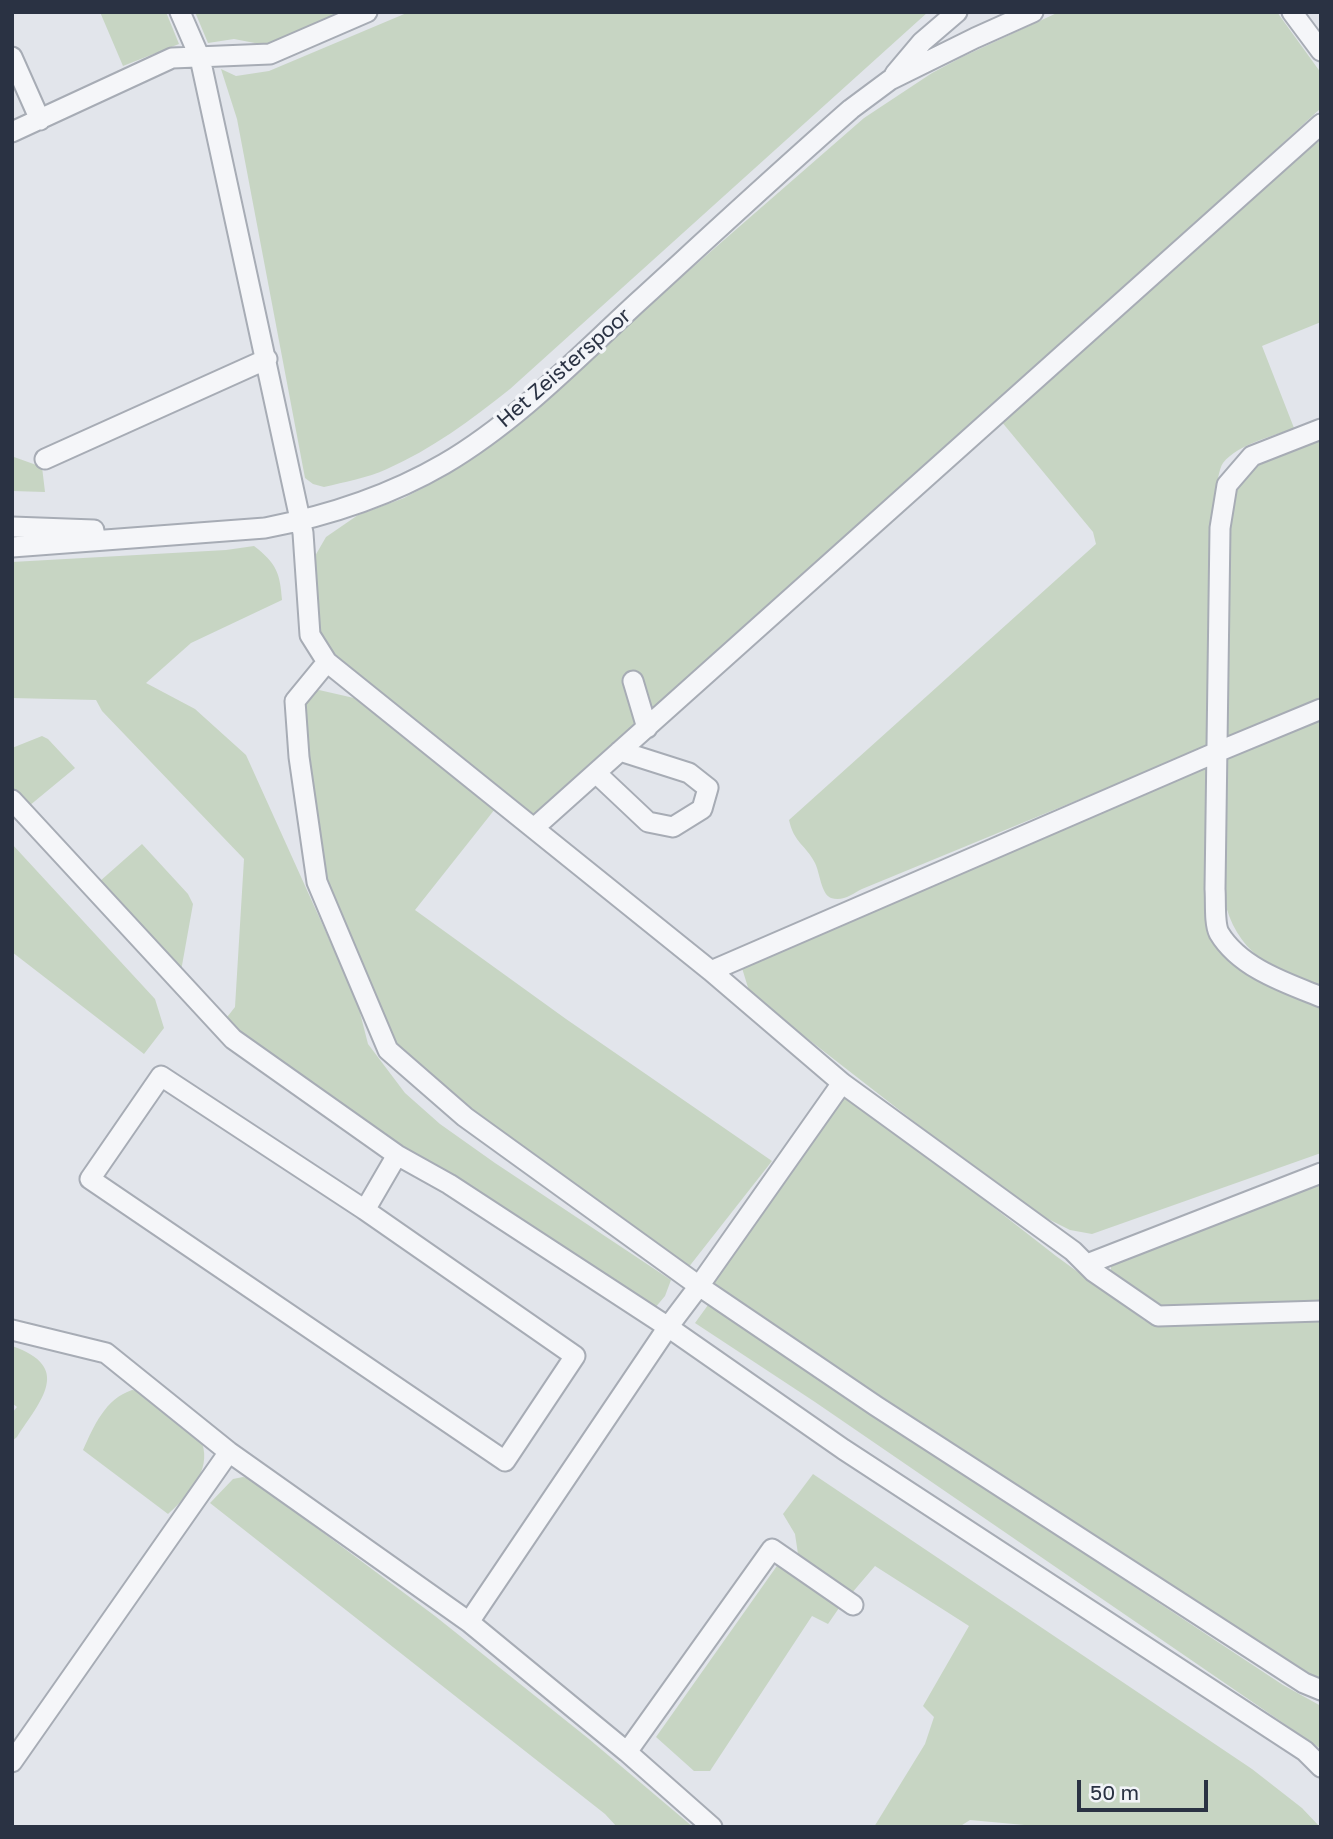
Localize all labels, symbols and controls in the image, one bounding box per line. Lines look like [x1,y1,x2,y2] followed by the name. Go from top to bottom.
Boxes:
[492,303,636,433] street label: Het Zeisterspoor
[1081,1766,1212,1810] scale bar
[1090,1779,1139,1805] text: 50 m

